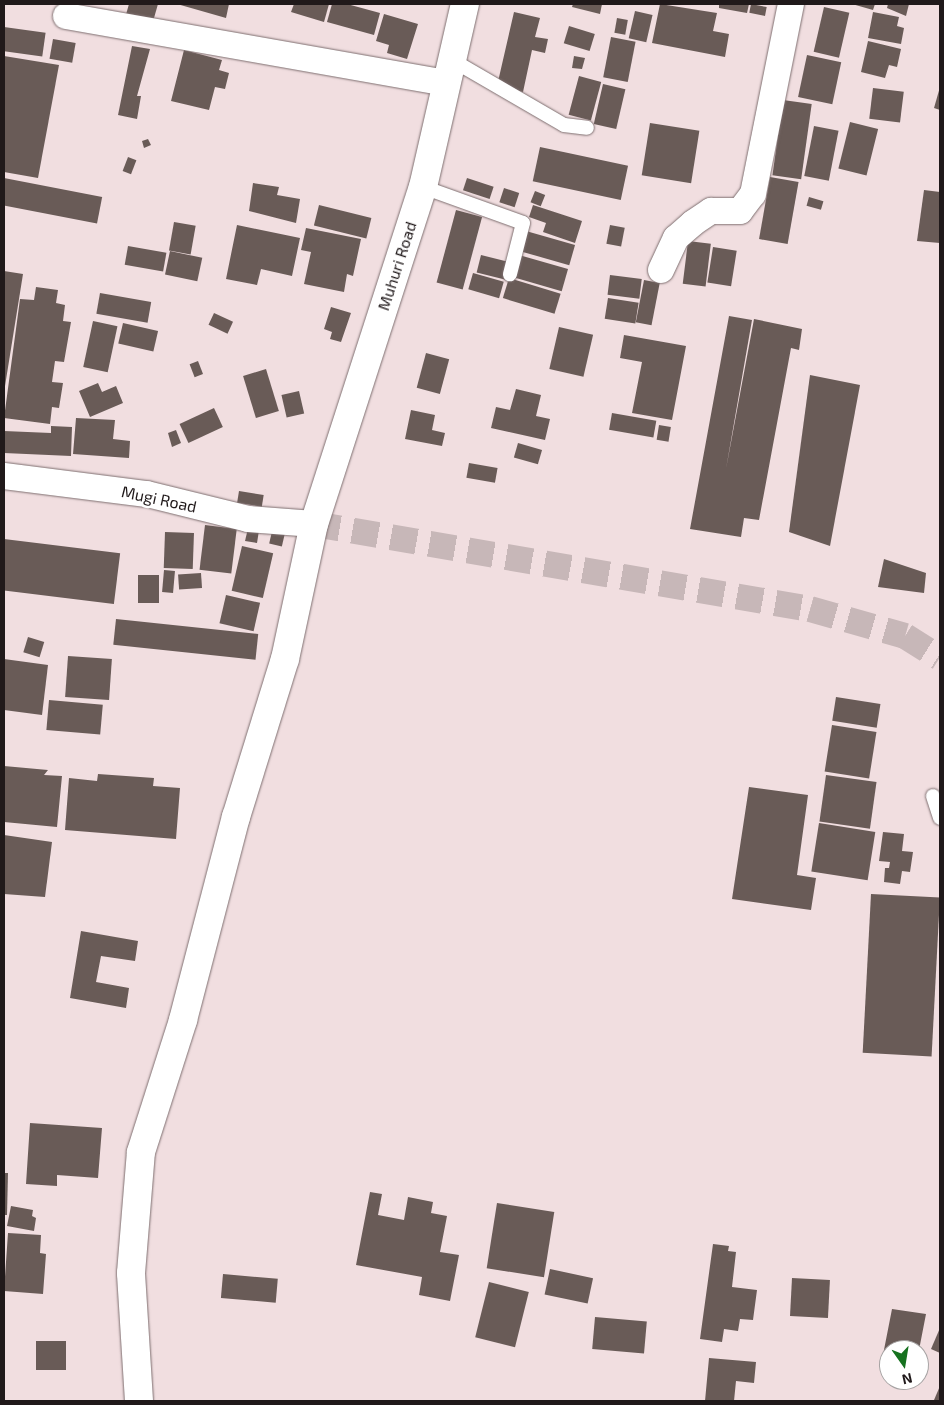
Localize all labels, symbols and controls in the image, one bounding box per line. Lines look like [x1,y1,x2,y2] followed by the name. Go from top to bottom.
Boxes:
[374,219,420,313] street label: Muhuri Road
[120,482,198,516] street label: Mugi Road
[879,1340,929,1390] north arrow
[900,1370,914,1389] text: N

